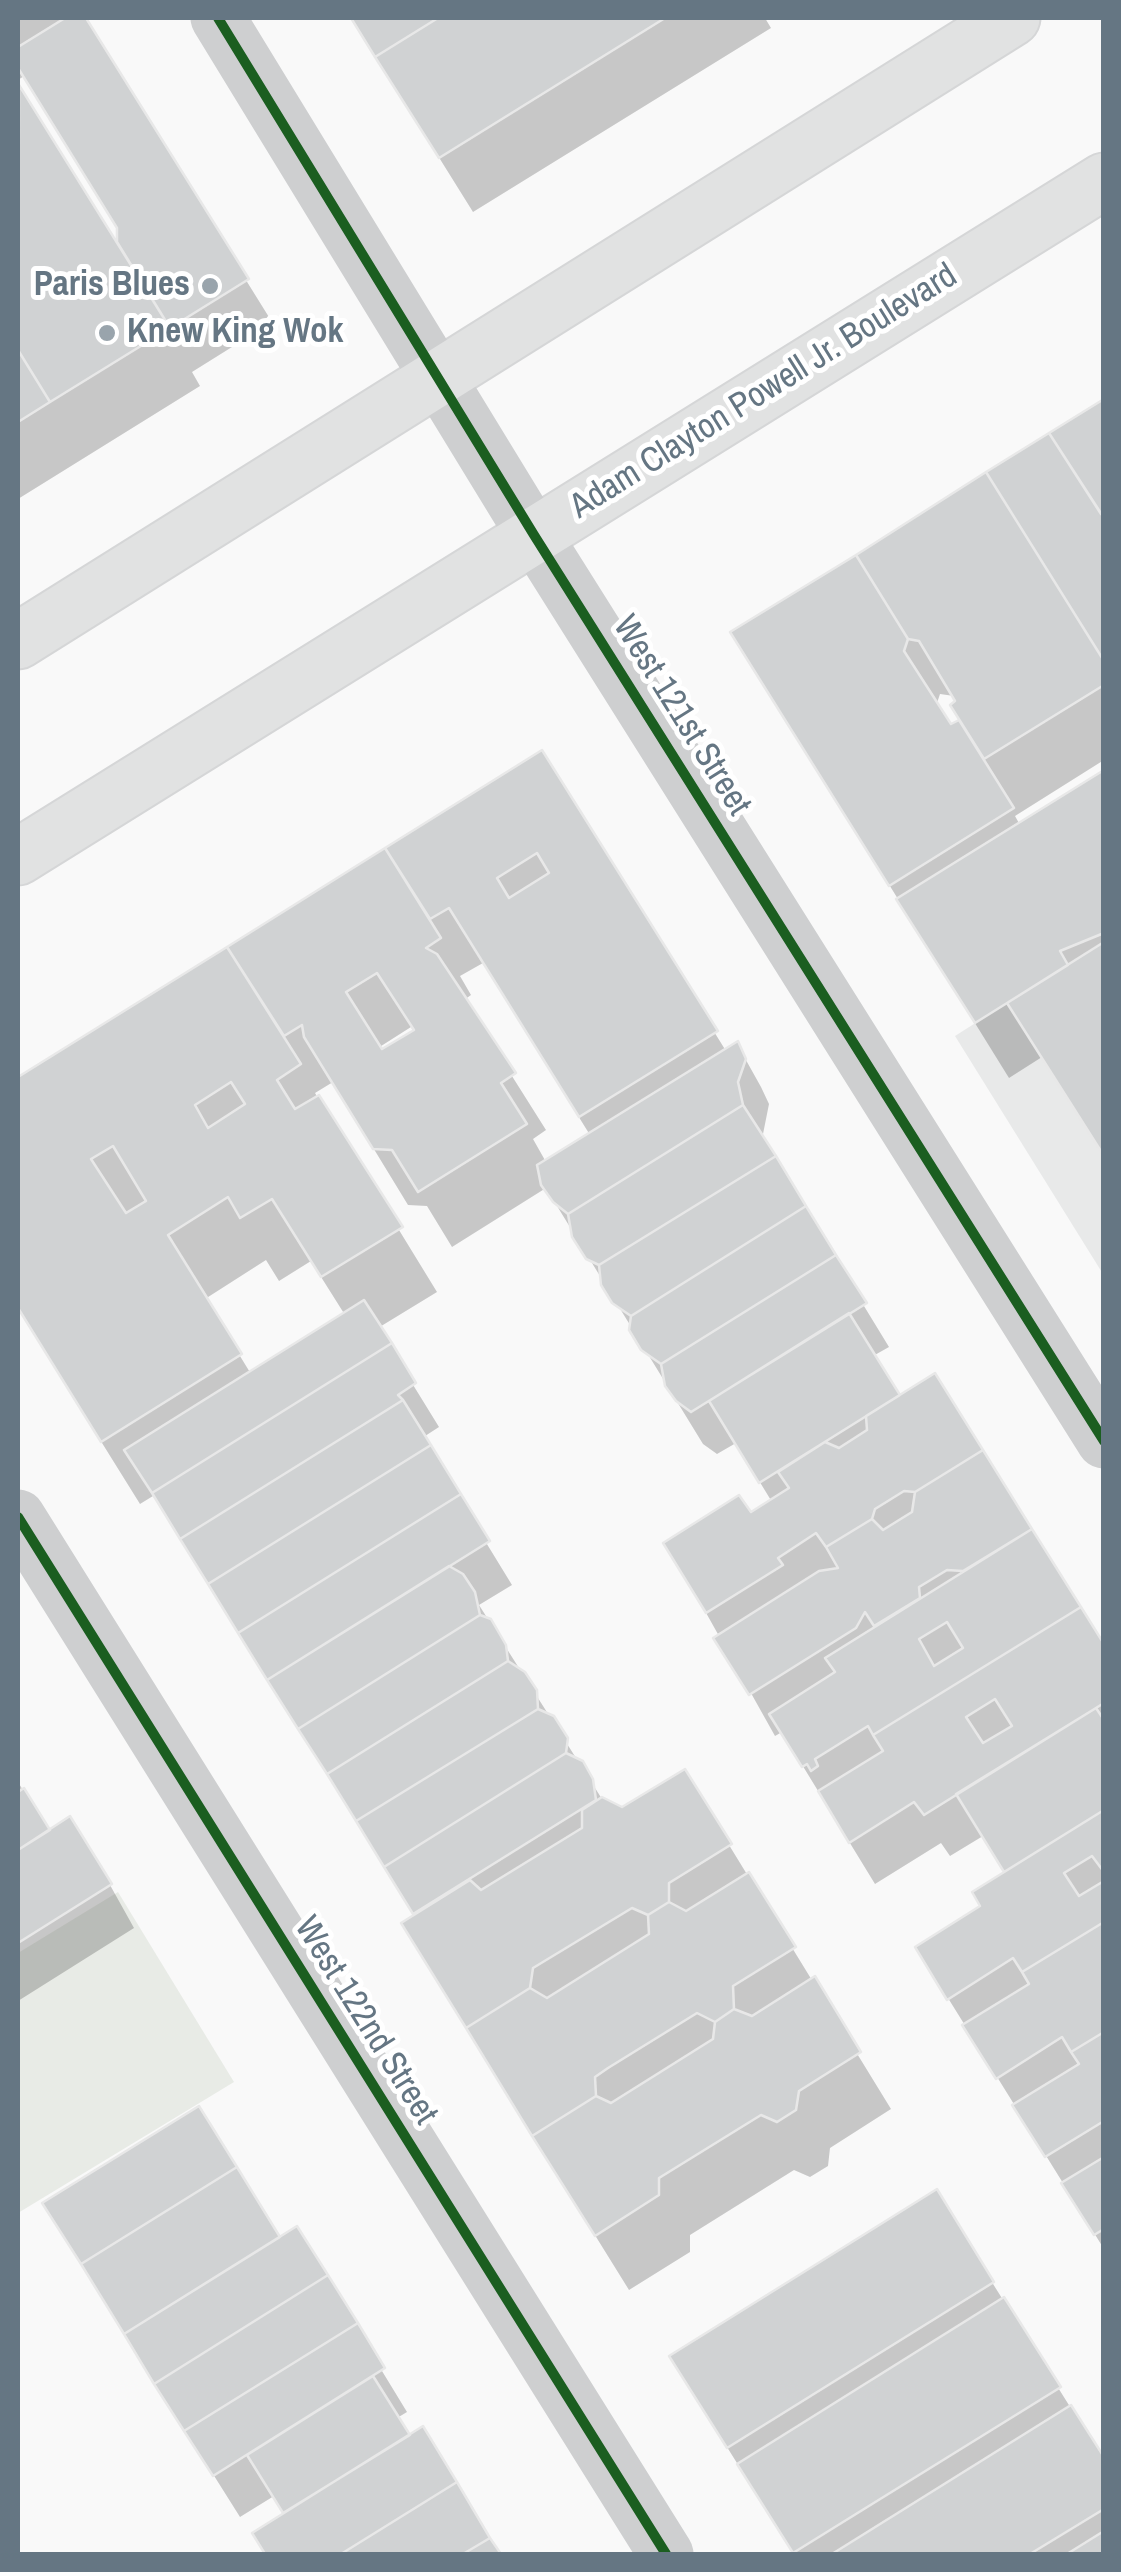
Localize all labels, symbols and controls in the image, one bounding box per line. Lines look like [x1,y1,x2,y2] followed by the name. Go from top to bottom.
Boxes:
[563,255,965,529] street label: Adam Clayton Powell Jr. Boulevard
[34,265,190,307] place label: Paris Blues
[199,275,221,297] marker: Paris Blues
[127,312,343,354] place label: Knew King Wok
[96,322,118,344] marker: Knew King Wok
[603,608,759,824] street label: West 121st Street
[284,1909,446,2133] street label: West 122nd Street

